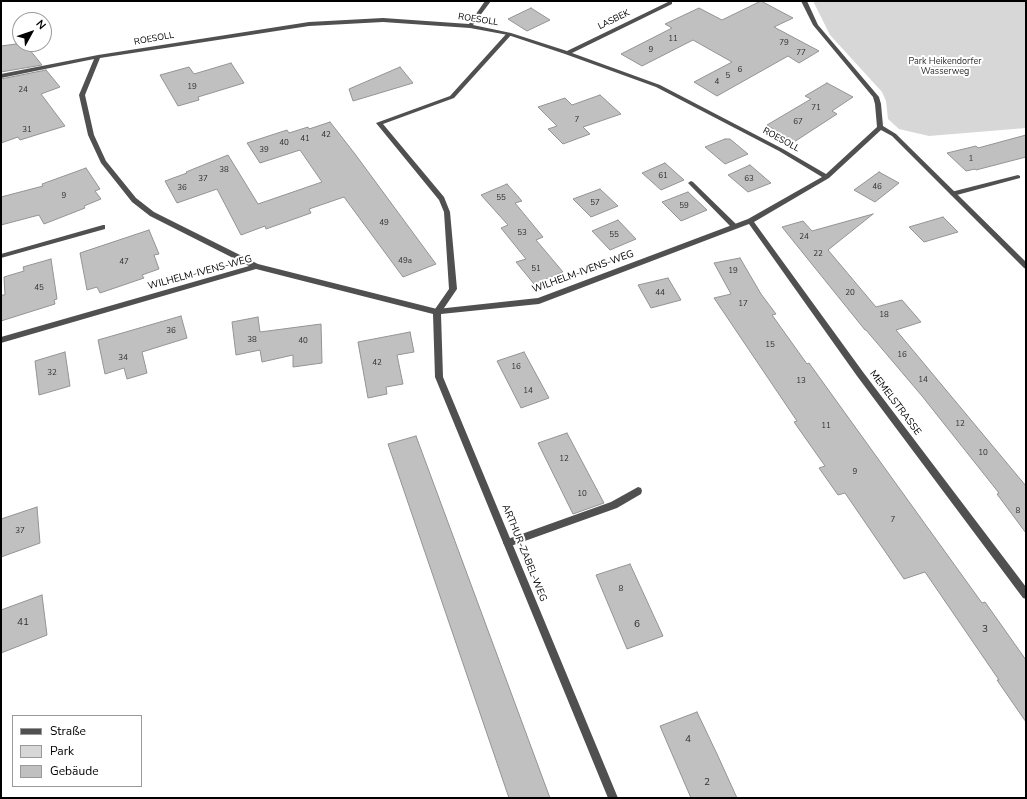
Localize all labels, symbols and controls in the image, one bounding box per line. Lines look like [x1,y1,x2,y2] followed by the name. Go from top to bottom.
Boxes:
[596,8,632,32] street label: LASBEK
[12,12,52,52] north arrow
[457,12,499,28] street label: ROESOLL
[32,17,49,33] text: N
[133,30,175,48] street label: ROESOLL
[668,34,678,44] house number: 11
[779,38,789,48] house number: 79
[649,45,653,55] house number: 9
[796,48,806,58] house number: 77
[909,57,981,78] park label: Park Heikendorfer Wasserweg
[738,65,742,75] house number: 6
[726,71,730,81] house number: 5
[715,77,719,87] house number: 4
[187,82,197,92] house number: 19
[18,85,28,95] house number: 24
[811,103,821,113] house number: 71
[575,115,579,125] house number: 7
[793,117,803,127] house number: 67
[22,125,32,135] house number: 31
[761,126,801,154] street label: ROESOLL
[321,130,331,140] house number: 42
[300,134,310,144] house number: 41
[279,138,289,148] house number: 40
[259,145,269,155] house number: 39
[969,154,973,164] house number: 1
[219,165,229,175] house number: 38
[658,171,668,181] house number: 61
[198,174,208,184] house number: 37
[744,174,754,184] house number: 63
[872,182,882,192] house number: 46
[177,183,187,193] house number: 36
[62,191,66,201] house number: 9
[496,193,506,203] house number: 55
[590,198,600,208] house number: 57
[679,201,689,211] house number: 59
[379,218,389,228] house number: 49
[517,228,527,238] house number: 53
[609,230,619,240] house number: 55
[799,232,809,242] house number: 24
[531,248,635,296] street label: WILHELM-IVENS-WEG
[813,249,823,259] house number: 22
[147,253,253,293] street label: WILHELM-IVENS-WEG
[398,256,412,266] house number: 49a
[119,257,129,267] house number: 47
[531,264,541,274] house number: 51
[728,266,738,276] house number: 19
[34,283,44,293] house number: 45
[655,288,665,298] house number: 44
[845,288,855,298] house number: 20
[738,299,748,309] house number: 17
[879,310,889,320] house number: 18
[166,326,176,336] house number: 36
[247,335,257,345] house number: 38
[298,336,308,346] house number: 40
[765,340,775,350] house number: 15
[897,350,907,360] house number: 16
[118,353,128,363] house number: 34
[372,358,382,368] house number: 42
[511,362,521,372] house number: 16
[47,368,57,378] house number: 32
[867,368,923,438] street label: MEMELSTRASSE
[918,375,928,385] house number: 14
[796,376,806,386] house number: 13
[523,386,533,396] house number: 14
[955,419,965,429] house number: 12
[821,421,831,431] house number: 11
[978,448,988,458] house number: 10
[559,454,569,464] house number: 12
[853,467,857,477] house number: 9
[577,489,587,499] house number: 10
[499,503,549,603] street label: ARTHUR-ZABEL-WEG
[1016,506,1020,516] house number: 8
[891,515,895,525] house number: 7
[15,526,25,536] house number: 37
[619,584,623,594] house number: 8
[17,617,29,629] house number: 41
[634,619,640,631] house number: 6
[982,624,988,636] house number: 3
[12,715,142,787] legend
[50,723,86,739] text: Straße
[685,734,691,746] house number: 4
[50,743,74,759] text: Park
[50,763,99,779] text: Gebäude
[704,777,710,789] house number: 2

